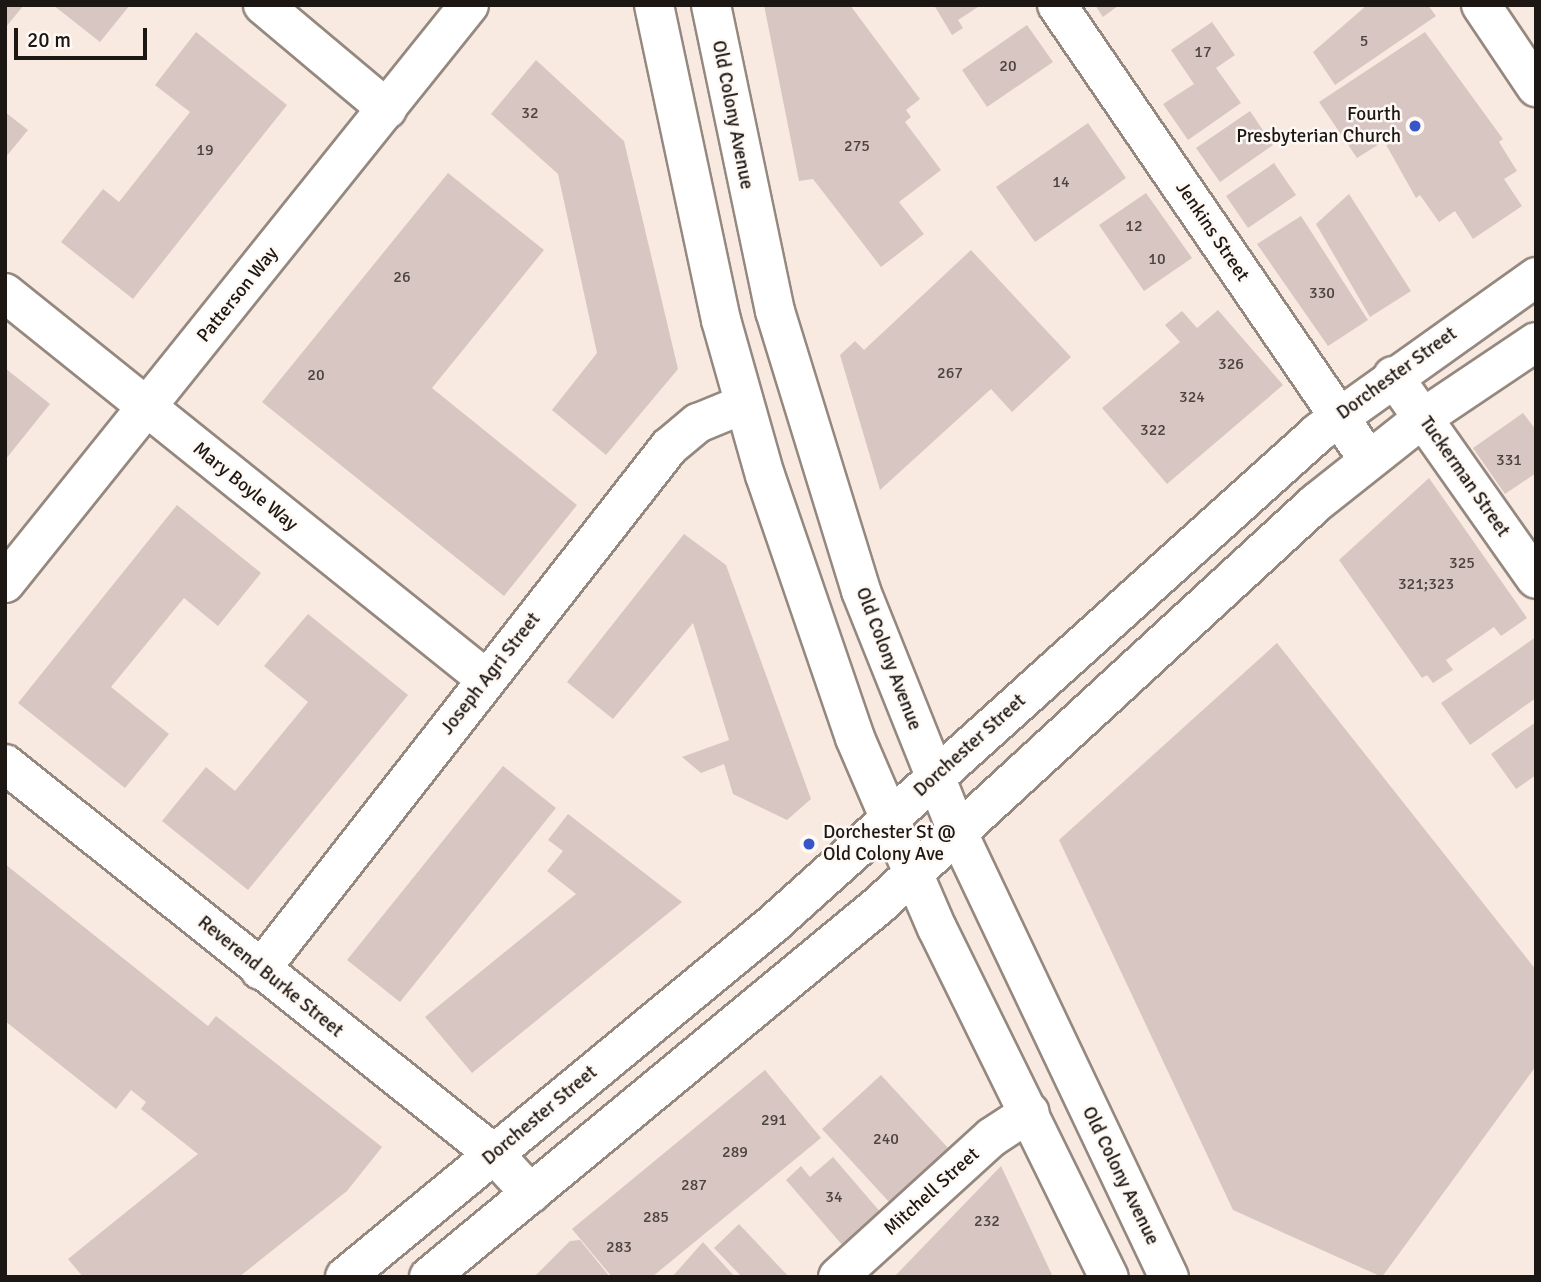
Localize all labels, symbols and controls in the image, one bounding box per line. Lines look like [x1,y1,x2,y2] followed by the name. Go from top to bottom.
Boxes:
[18,14,150,58] scale bar
[27,27,71,53] text: 20 m
[1360,31,1368,51] house number: 5
[706,39,758,191] street label: Old Colony Avenue
[1194,42,1212,62] house number: 17
[999,56,1017,76] house number: 20
[521,103,539,123] house number: 32
[1236,104,1401,148] place label: Fourth Presbyterian Church
[1407,118,1423,134] marker: Fourth Presbyterian Church
[844,136,870,156] house number: 275
[196,140,214,160] house number: 19
[1052,172,1070,192] house number: 14
[1170,178,1254,286] street label: Jenkins Street
[1125,216,1143,236] house number: 12
[193,243,283,347] street label: Patterson Way
[1148,249,1166,269] house number: 10
[393,267,411,287] house number: 26
[1309,283,1335,303] house number: 330
[1333,323,1461,425] street label: Dorchester Street
[1218,354,1244,374] house number: 326
[937,363,963,383] house number: 267
[307,365,325,385] house number: 20
[1179,387,1205,407] house number: 324
[1414,412,1514,542] street label: Tuckerman Street
[1140,420,1166,440] house number: 322
[188,438,302,536] street label: Mary Boyle Way
[1496,450,1522,470] house number: 331
[1449,553,1475,573] house number: 325
[1398,574,1454,594] house number: 321;323
[850,584,926,734] street label: Old Colony Avenue
[436,608,546,740] street label: Joseph Agri Street
[909,690,1031,802] street label: Dorchester Street
[823,822,956,866] place label: Dorchester St @ Old Colony Ave
[801,836,817,852] marker: Dorchester St @ Old Colony Ave
[193,911,347,1043] street label: Reverend Burke Street
[478,1061,602,1171] street label: Dorchester Street
[1077,1103,1163,1249] street label: Old Colony Avenue
[761,1110,787,1130] house number: 291
[873,1129,899,1149] house number: 240
[722,1142,748,1162] house number: 289
[880,1143,984,1241] street label: Mitchell Street
[681,1175,707,1195] house number: 287
[825,1187,843,1207] house number: 34
[643,1207,669,1227] house number: 285
[974,1211,1000,1231] house number: 232
[606,1237,632,1257] house number: 283

